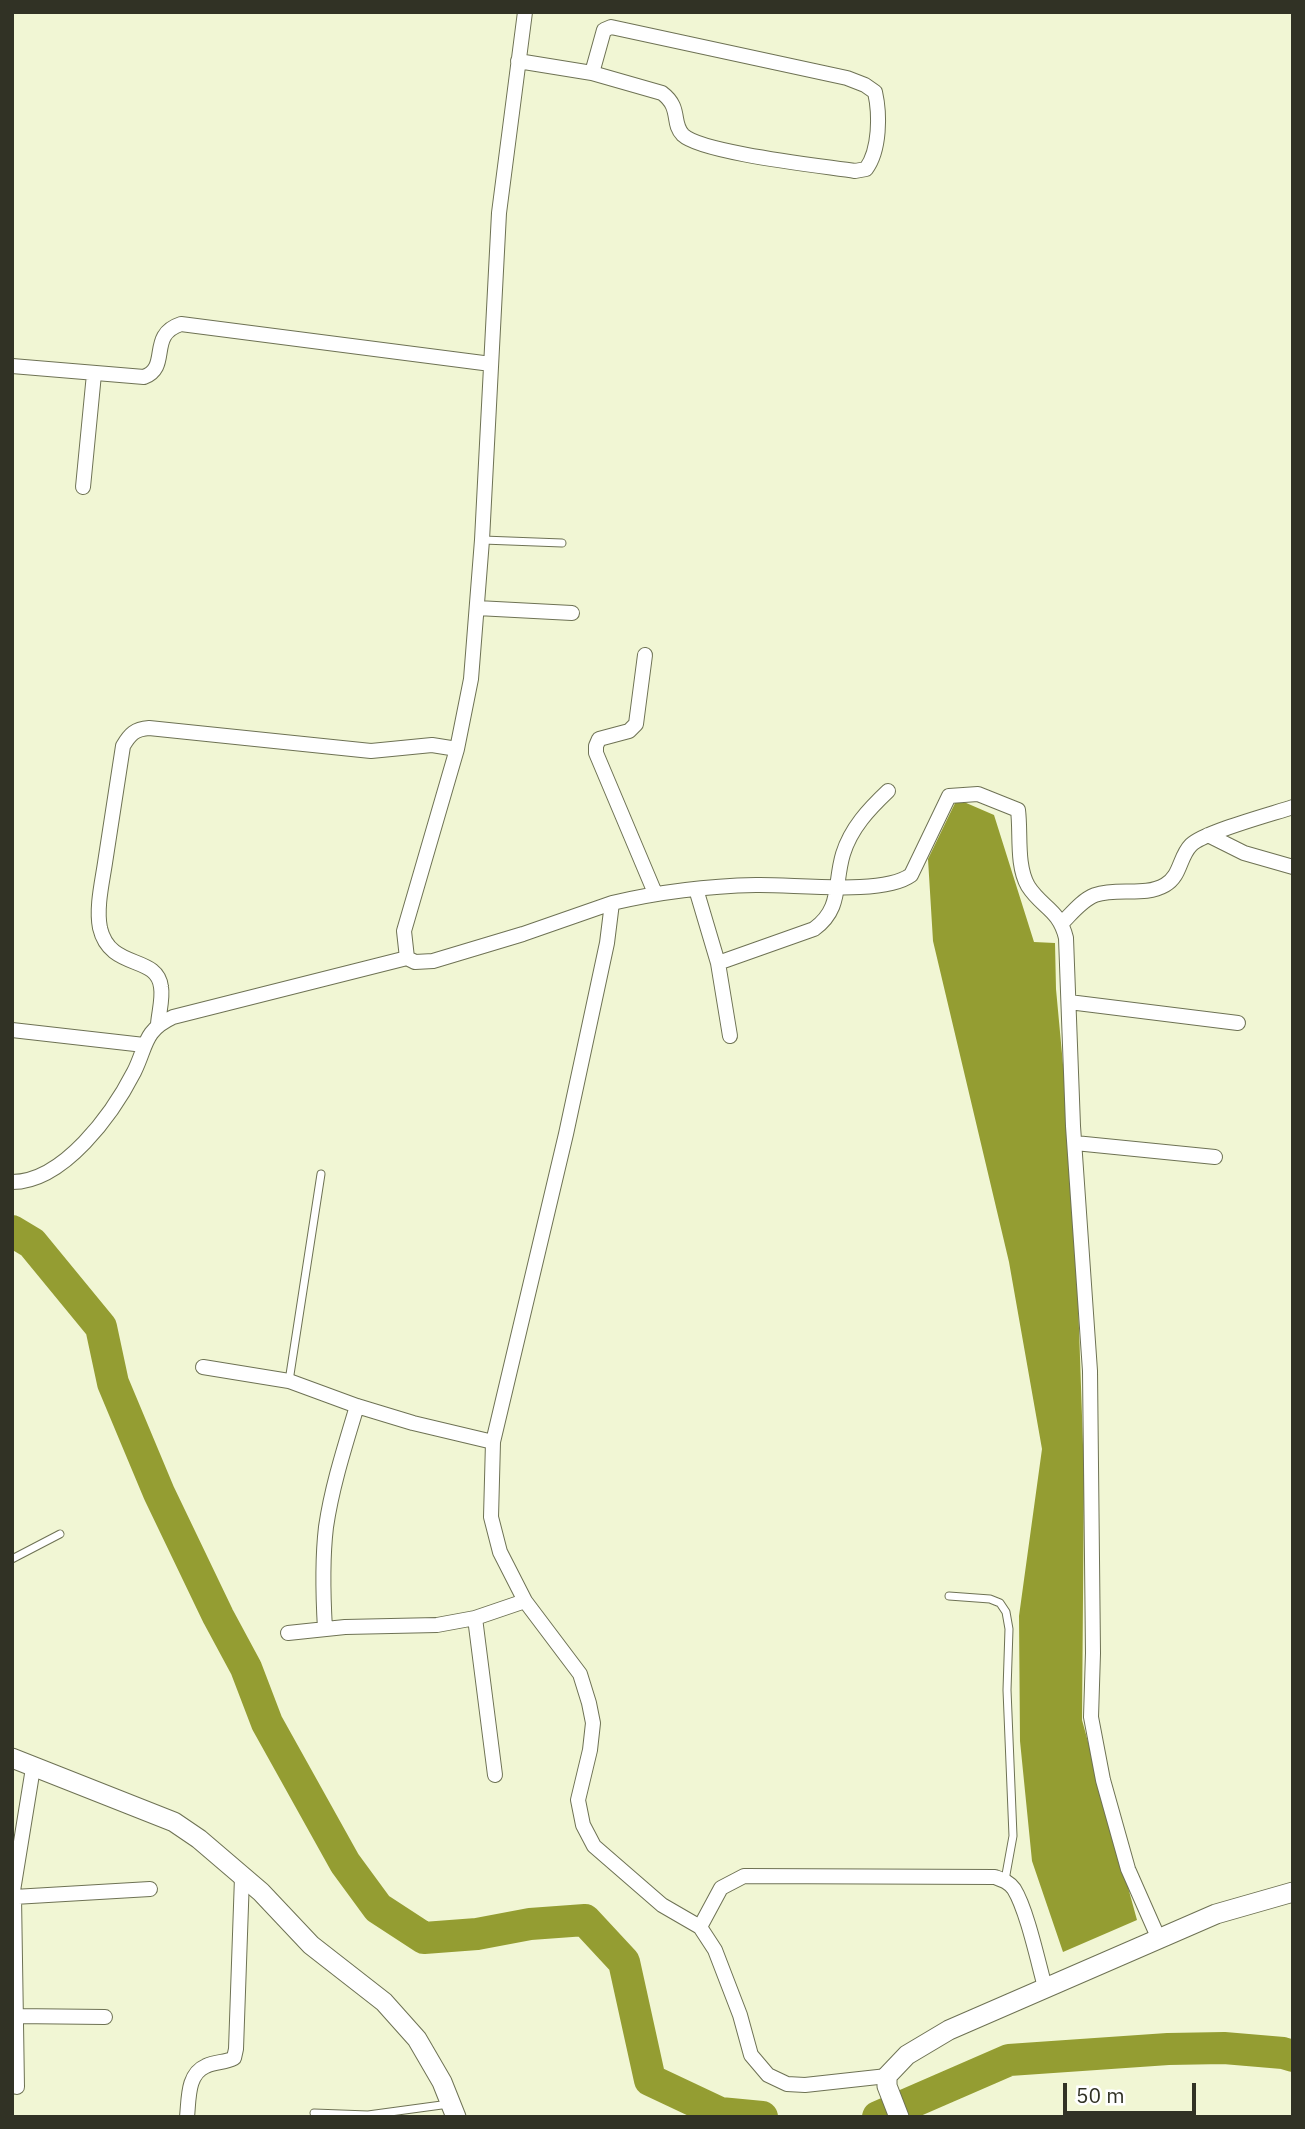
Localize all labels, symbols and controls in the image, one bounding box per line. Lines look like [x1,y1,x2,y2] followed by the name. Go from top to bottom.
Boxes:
[1067,2070,1200,2114] scale bar
[1076,2081,1125,2109] text: 50 m

